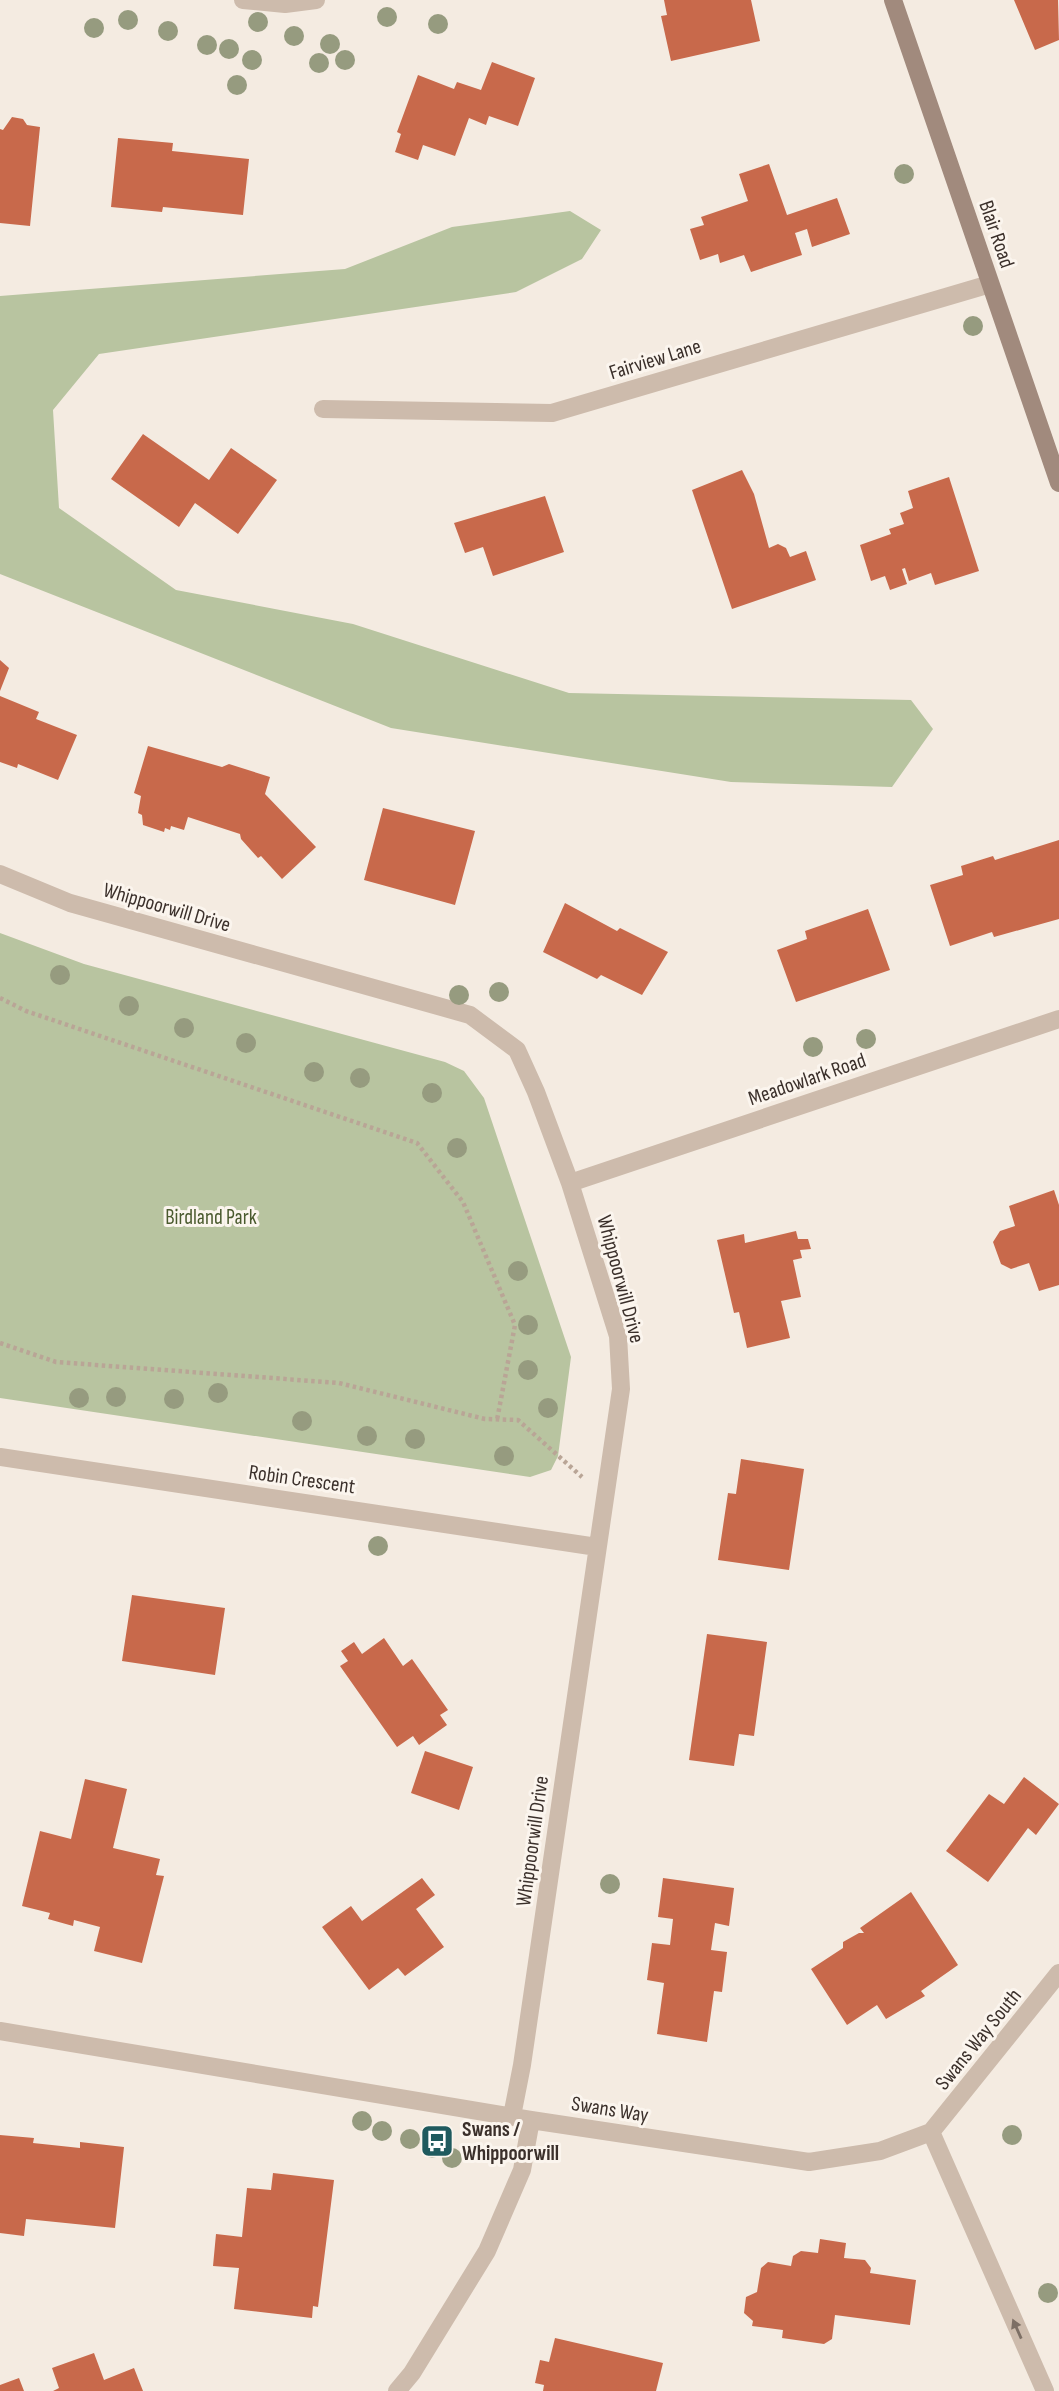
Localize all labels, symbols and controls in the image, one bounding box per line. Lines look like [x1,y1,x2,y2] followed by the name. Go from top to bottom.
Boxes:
[973,197,1020,271] street label: Blair Road
[606,334,704,385] street label: Fairview Lane
[100,877,233,938] street label: Whippoorwill Drive
[745,1048,869,1111] street label: Meadowlark Road
[165,1205,257,1230] park label: Birdland Park
[591,1213,650,1346] street label: Whippoorwill Drive
[247,1460,357,1499] street label: Robin Crescent
[511,1774,554,1908] street label: Whippoorwill Drive
[930,1984,1027,2095] street label: Swans Way South
[570,2091,650,2128] street label: Swans Way
[462,2117,559,2166] place label: Swans / Whippoorwill
[418,2122,456,2160] bus stop icon: Swans / Whippoorwill
[1011,2318,1022,2339] one-way arrow

